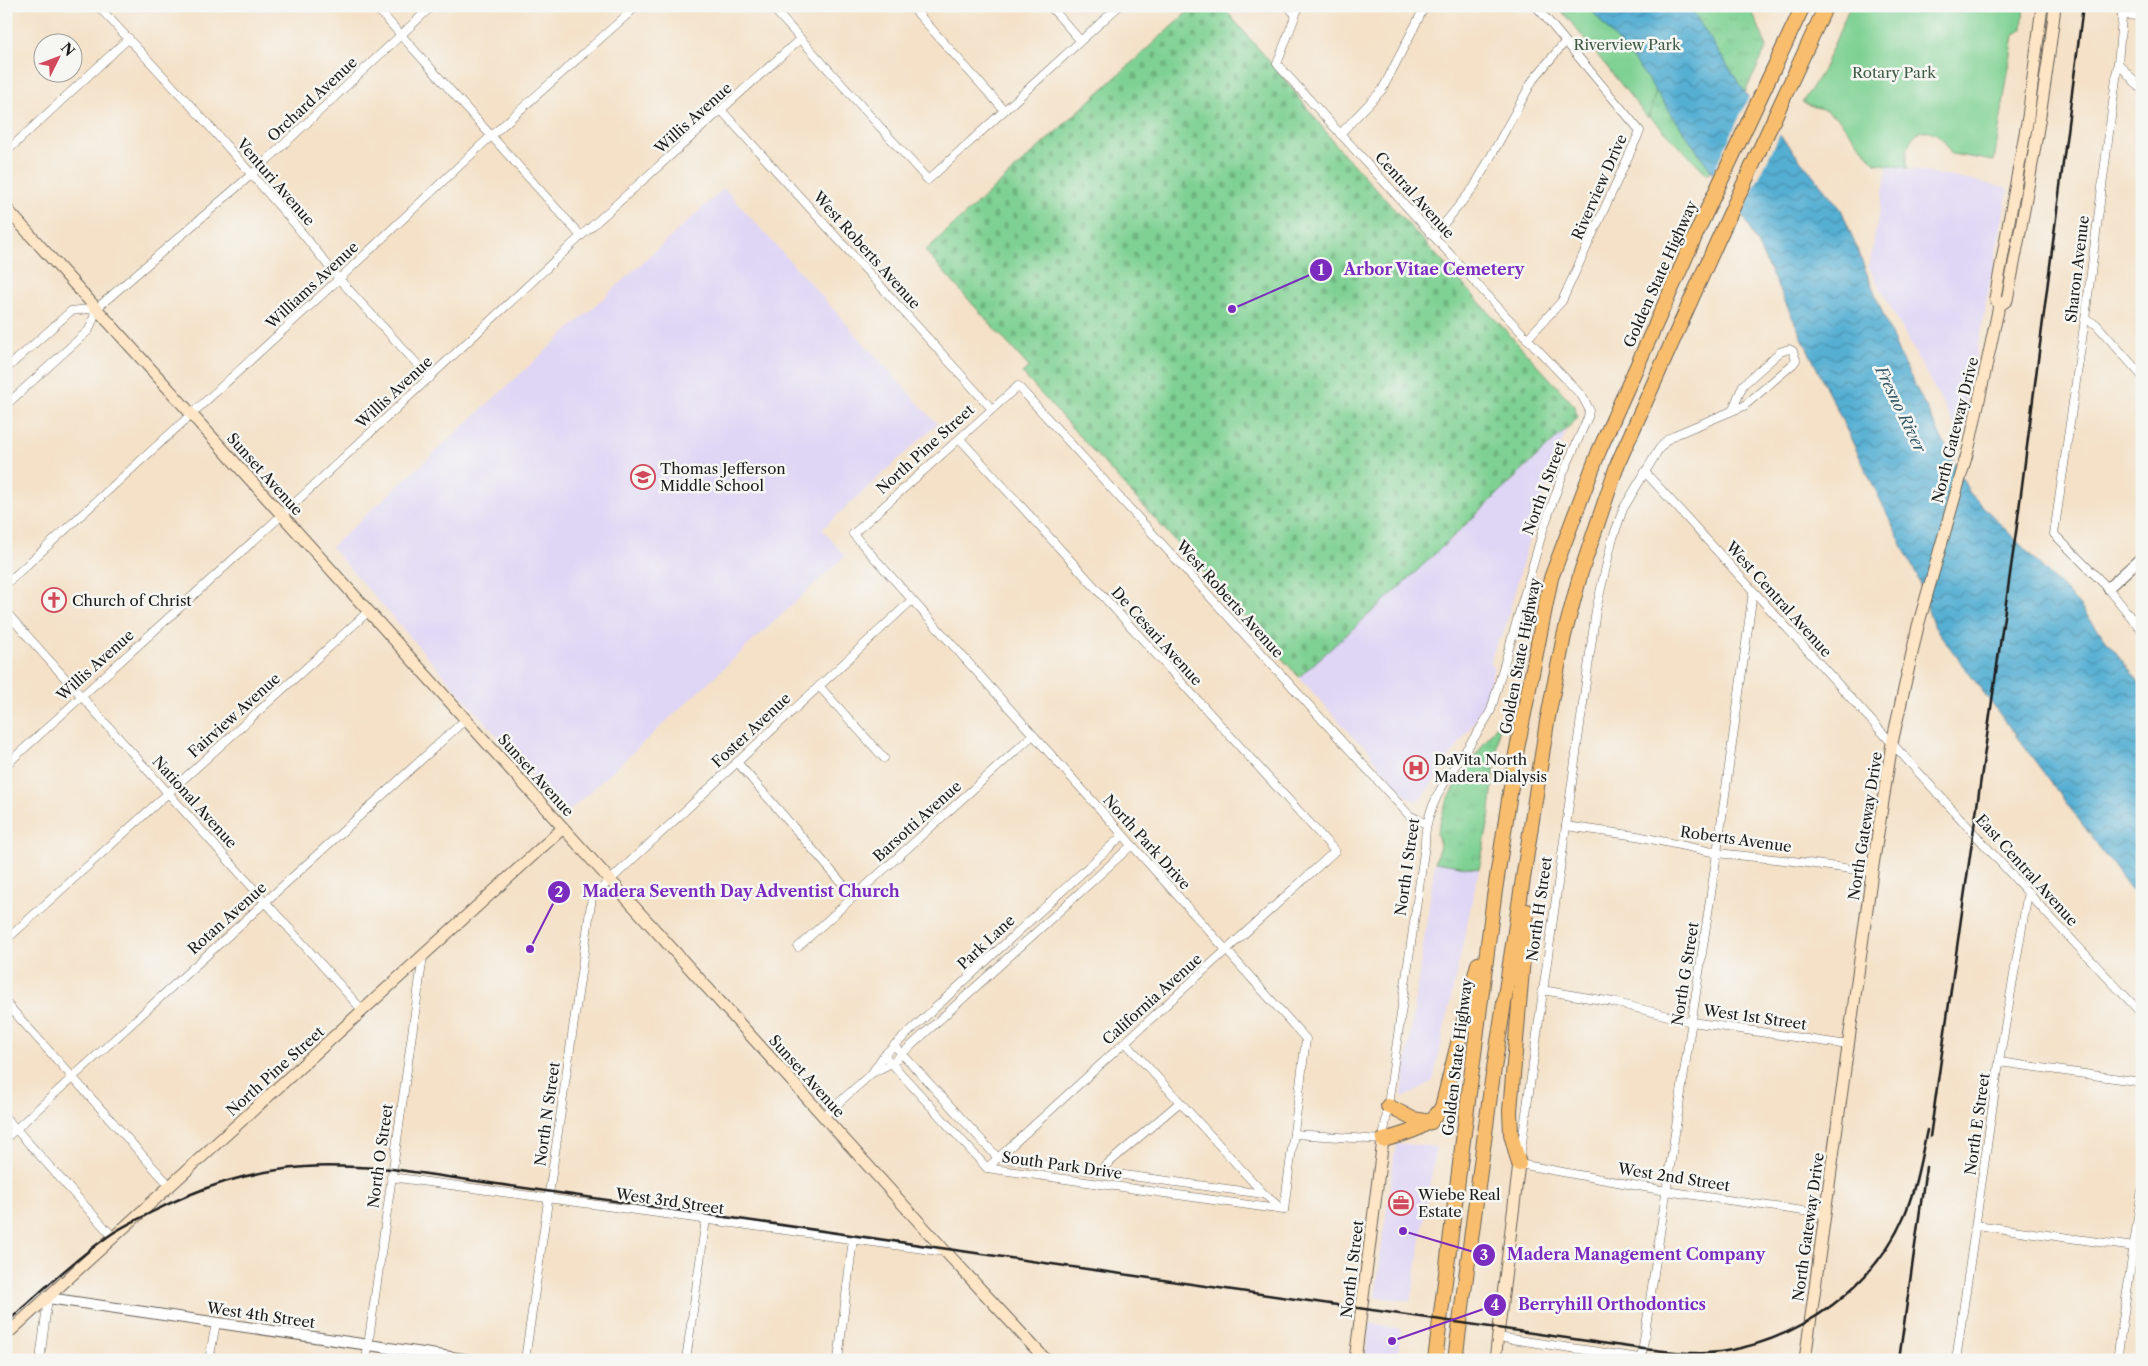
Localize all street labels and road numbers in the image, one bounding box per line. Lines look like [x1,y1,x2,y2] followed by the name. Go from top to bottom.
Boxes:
[263,53,361,145] street label: Orchard Avenue
[650,78,736,158] street label: Willis Avenue
[1567,131,1631,243] street label: Riverview Drive
[232,134,319,230] street label: Venturi Avenue
[1371,148,1459,242] street label: Central Avenue
[809,187,925,313] street label: West Roberts Avenue
[1619,197,1701,350] street label: Golden State Highway
[2061,214,2093,324] street label: Sharon Avenue
[261,237,362,333] street label: Williams Avenue
[351,352,436,433] street label: Willis Avenue
[1928,355,1982,505] street label: North Gateway Drive
[872,400,978,498] street label: North Pine Street
[223,429,307,519] street label: Sunset Avenue
[1518,438,1570,537] street label: North I Street
[1172,536,1288,662] street label: West Roberts Avenue
[1721,536,1836,661] street label: West Central Avenue
[1496,576,1545,736] street label: Golden State Highway
[1108,583,1206,689] street label: De Cesari Avenue
[52,625,138,705] street label: Willis Avenue
[184,669,284,761] street label: Fairview Avenue
[708,689,794,771] street label: Foster Avenue
[494,730,578,820] street label: Sunset Avenue
[1844,750,1886,902] street label: North Gateway Drive
[149,752,241,852] street label: National Avenue
[869,776,965,866] street label: Barsotti Avenue
[1099,791,1195,893] street label: North Park Drive
[1972,810,2082,930] street label: East Central Avenue
[1391,816,1423,917] street label: North I Street
[1679,822,1793,856] street label: Roberts Avenue
[1522,855,1556,963] street label: North H Street
[184,878,270,958] street label: Rotan Avenue
[953,911,1019,973] street label: Park Lane
[1667,920,1703,1027] street label: North G Street
[1098,949,1206,1049] street label: California Avenue
[1438,976,1476,1137] street label: Golden State Highway
[1701,1000,1808,1034] street label: West 1st Street
[222,1022,328,1120] street label: North Pine Street
[765,1031,849,1121] street label: Sunset Avenue
[530,1060,564,1167] street label: North N Street
[1960,1071,1994,1176] street label: North E Street
[363,1102,397,1209] street label: North O Street
[1001,1147,1123,1183] street label: South Park Drive
[1788,1151,1828,1303] street label: North Gateway Drive
[1616,1159,1732,1195] street label: West 2nd Street
[614,1184,726,1218] street label: West 3rd Street
[1337,1218,1368,1319] street label: North I Street
[205,1298,317,1332] street label: West 4th Street

